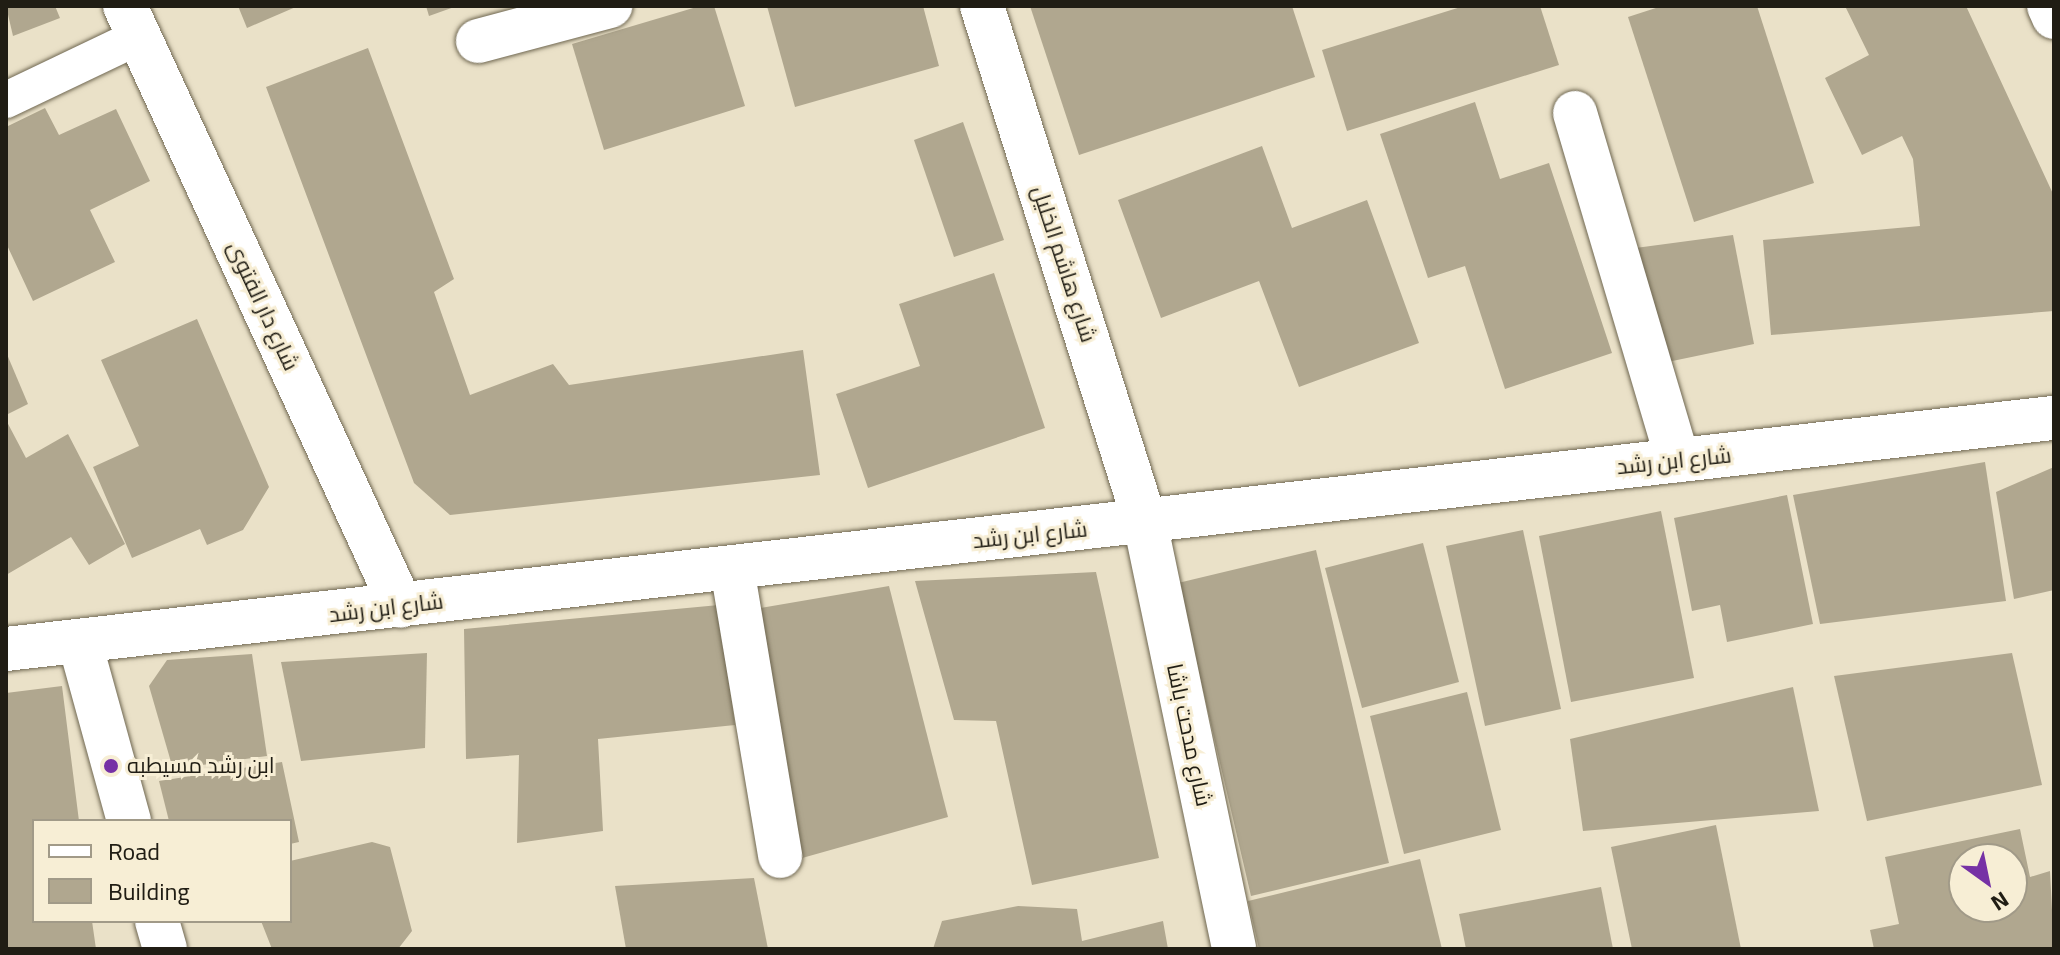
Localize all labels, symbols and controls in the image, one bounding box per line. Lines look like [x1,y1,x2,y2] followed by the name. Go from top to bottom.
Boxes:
[1026,182,1102,346] street label: شارع هاشم الخليل
[222,237,304,375] street label: شارع دار الفتوى
[1615,442,1733,480] street label: شارع ابن رشد
[971,516,1089,554] street label: شارع ابن رشد
[327,588,445,628] street label: شارع ابن رشد
[1161,661,1217,809] street label: شارع مدحت باشا
[127,753,275,779] place label: ابن رشد مسيطبه
[102,757,120,775] marker: ابن رشد مسيطبه
[32,819,292,923] legend
[108,829,160,874] text: Road
[1948,843,2028,923] north arrow
[108,869,190,914] text: Building
[1982,880,2018,923] text: N

